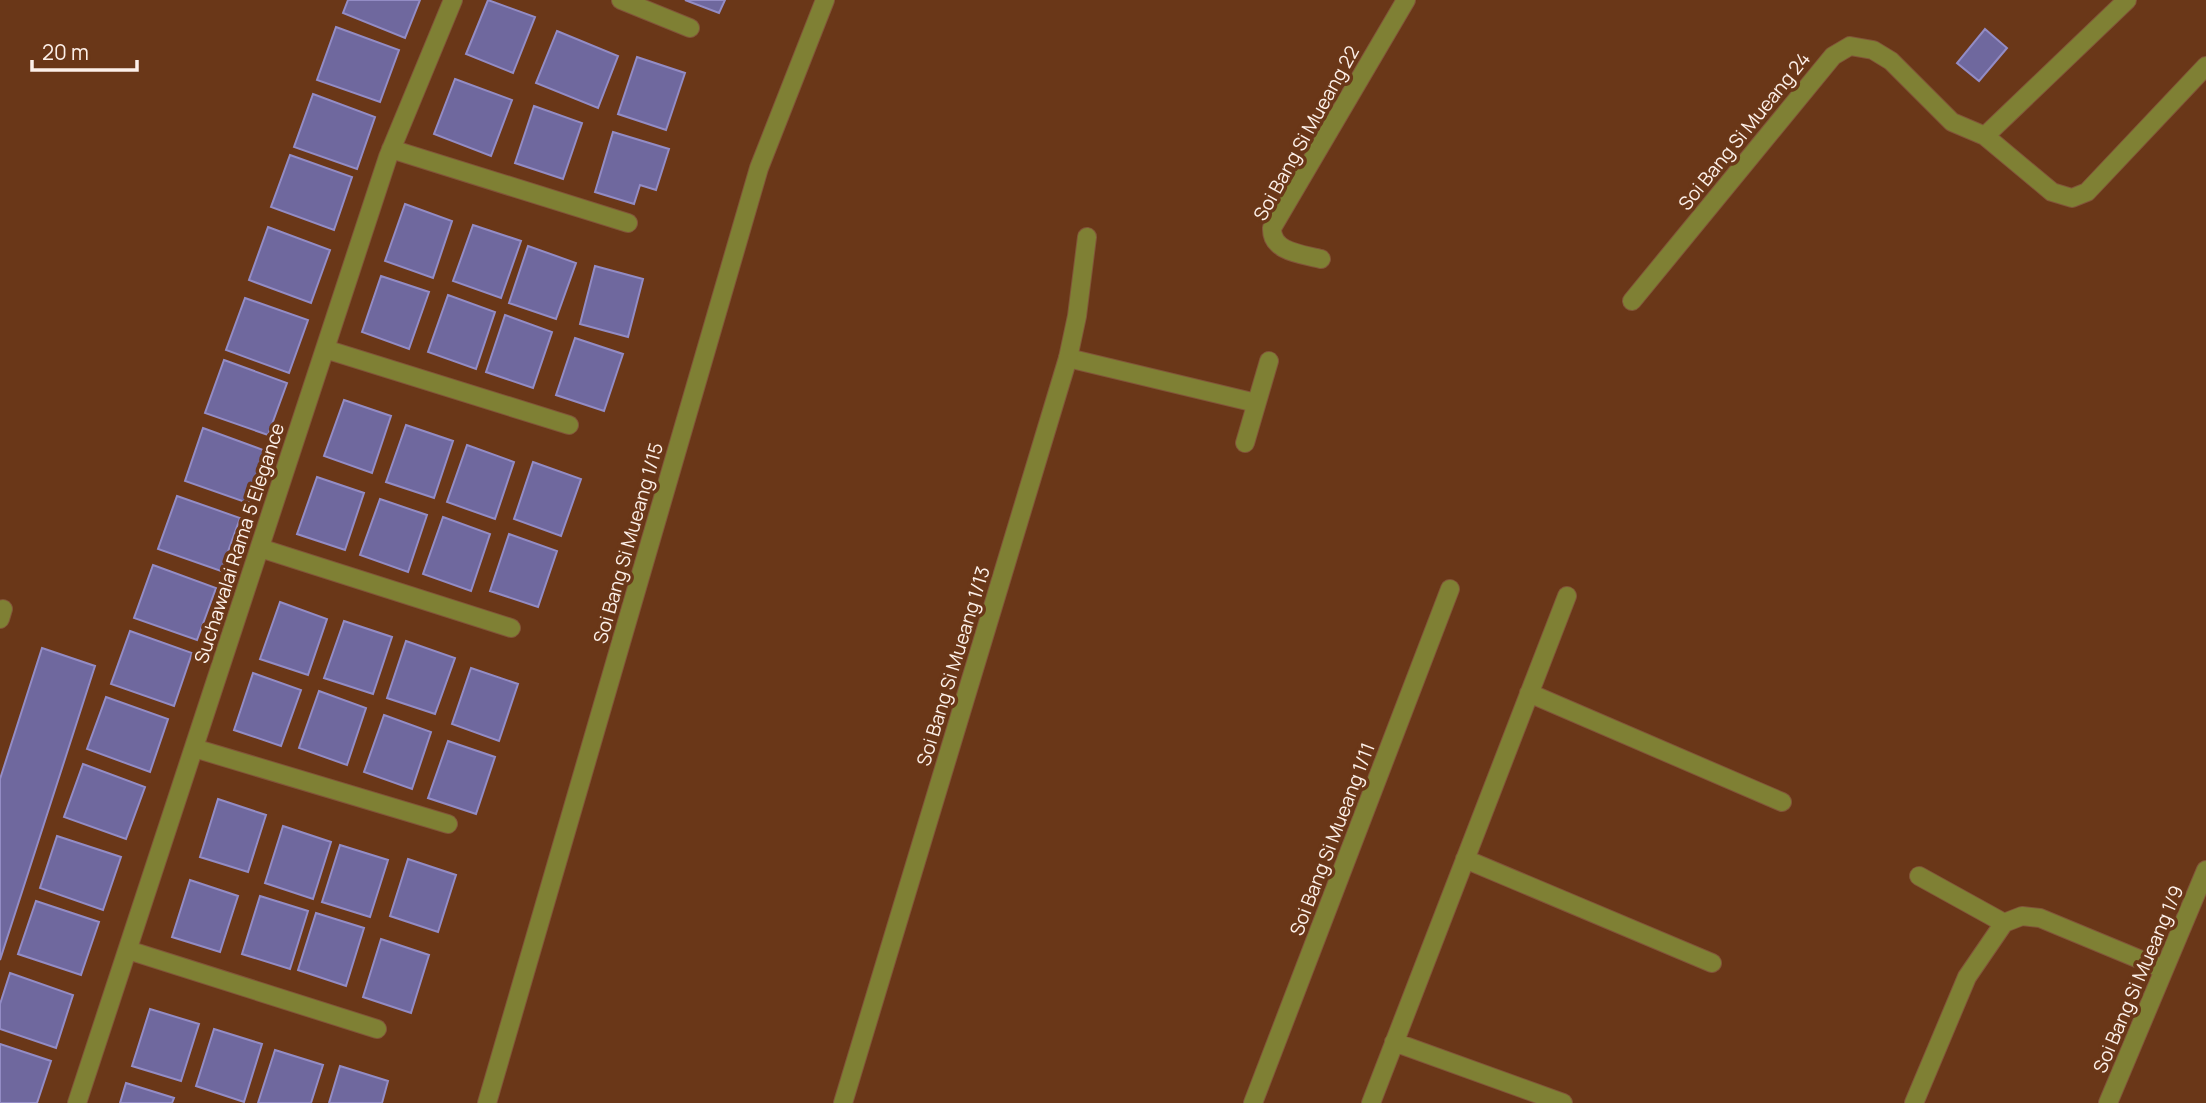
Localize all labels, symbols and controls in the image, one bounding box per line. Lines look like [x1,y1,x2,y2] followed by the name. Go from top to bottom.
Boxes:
[32,28,136,72] scale bar
[42,38,89,66] text: 20 m
[1247,41,1365,225] street label: Soi Bang Si Mueang 22
[1672,47,1816,215] street label: Soi Bang Si Mueang 24
[188,419,290,667] street label: Suchawalai Rama 5 Elegance
[587,439,669,647] street label: Soi Bang Si Mueang 1/15
[910,563,996,769] street label: Soi Bang Si Mueang 1/13
[1283,739,1381,939] street label: Soi Bang Si Mueang 1/11
[2087,881,2189,1077] street label: Soi Bang Si Mueang 1/9

